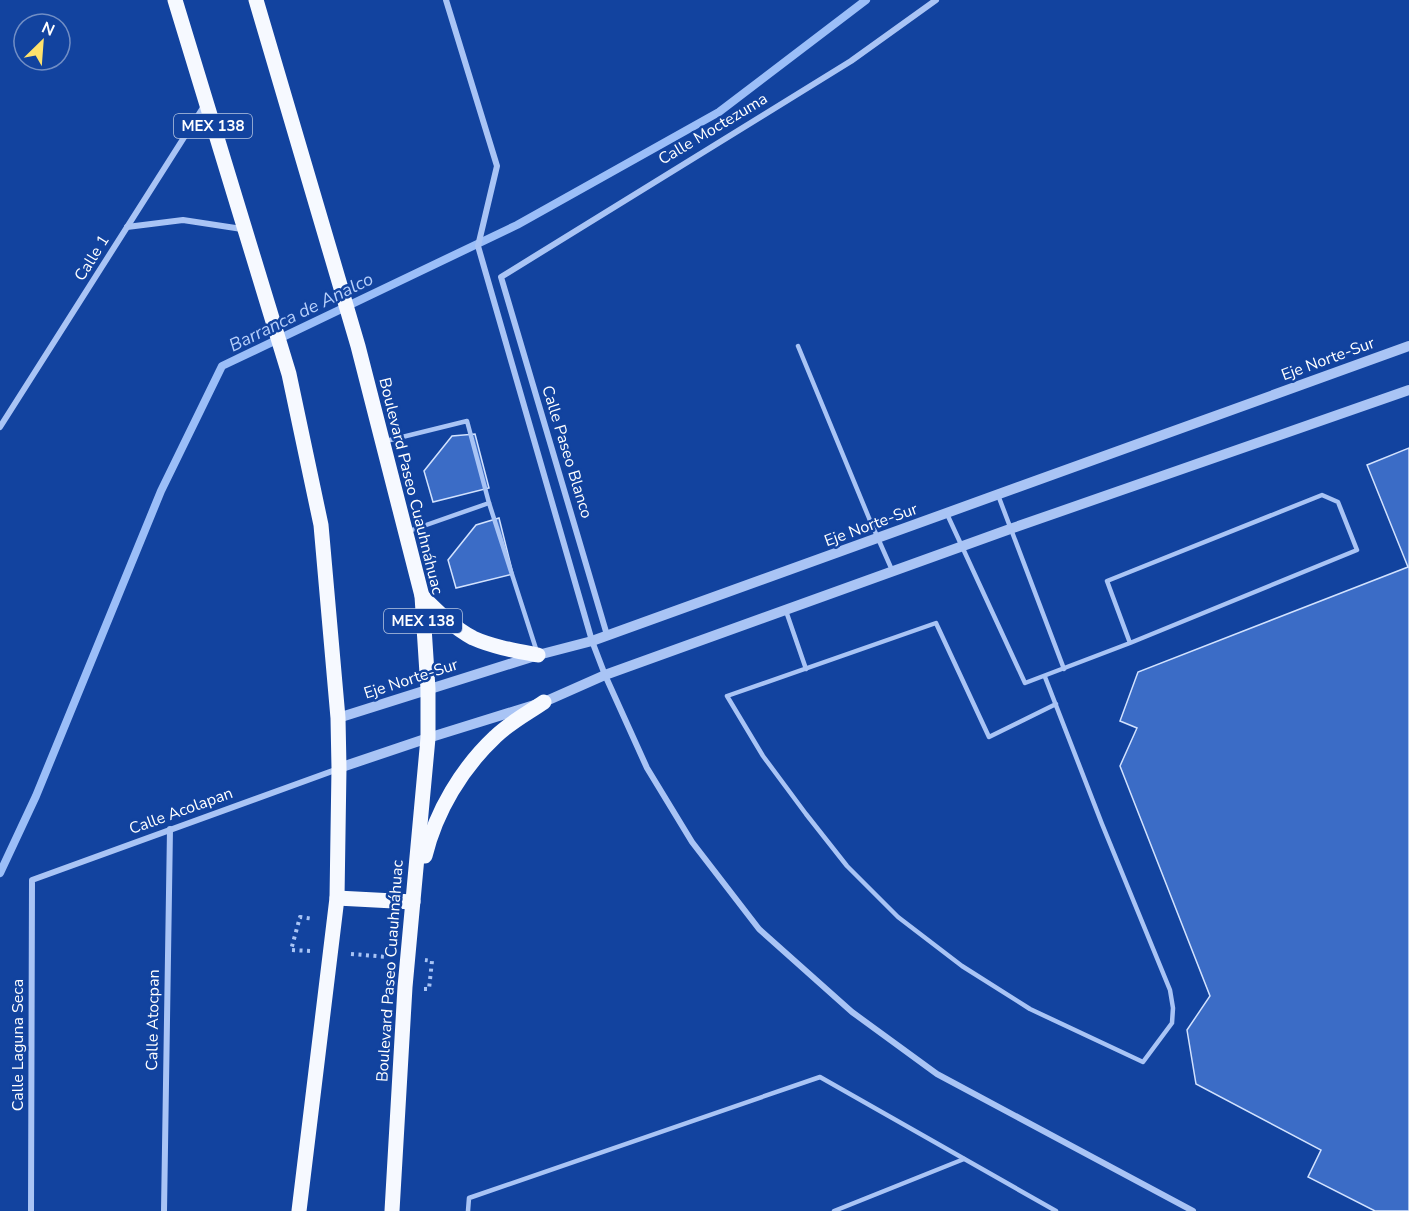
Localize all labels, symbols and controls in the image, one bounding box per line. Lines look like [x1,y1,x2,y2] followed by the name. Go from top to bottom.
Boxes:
[12,12,72,72] north arrow
[38,17,58,42] text: N
[654,88,772,170] street label: Calle Moctezuma
[174,114,252,138] road number: MEX 138
[69,231,115,285] street label: Calle 1
[225,267,377,357] water label: Barranca de Analco
[1278,332,1378,386] street label: Eje Norte-Sur
[373,375,449,597] street label: Boulevard Paseo Cuauhnáhuac
[536,383,598,521] street label: Calle Paseo Blanco
[821,498,921,552] street label: Eje Norte-Sur
[384,609,462,633] road number: MEX 138
[361,653,461,705] street label: Eje Norte-Sur
[126,782,236,840] street label: Calle Acolapan
[371,859,409,1083] street label: Boulevard Paseo Cuauhnáhuac
[141,969,165,1071] street label: Calle Atocpan
[7,979,29,1111] street label: Calle Laguna Seca

